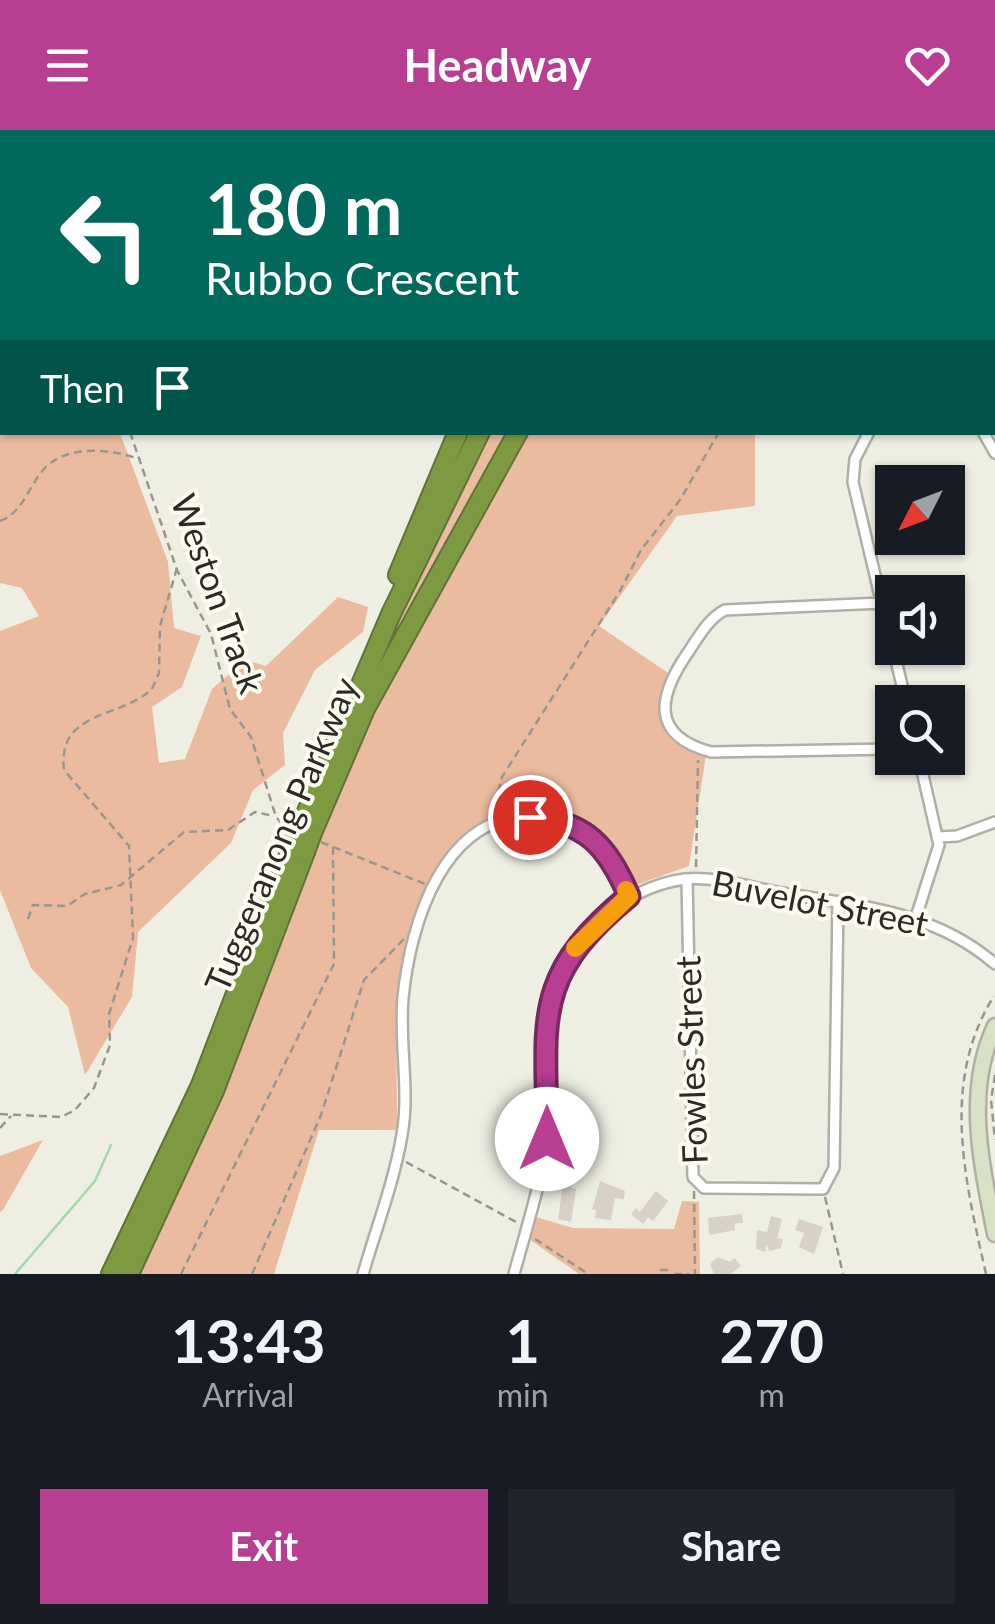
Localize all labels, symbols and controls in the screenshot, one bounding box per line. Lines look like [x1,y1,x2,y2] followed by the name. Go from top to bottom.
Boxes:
[40,38,95,93] icon: menu
[403,38,592,92] text: Headway
[900,38,955,93] icon: heart
[205,166,402,250] text: 180 m
[40,170,170,300] icon: left
[205,251,519,305] text: Rubbo Crescent
[145,360,200,415] icon: arrive
[40,365,125,411] text: Then
[875,465,965,555] north arrow
[875,465,965,775] map controls
[163,488,274,699] street label: Weston Track
[875,575,965,665] button: sound
[195,671,365,998] street label: Tuggeranong Parkway
[875,685,965,775] button: search
[488,775,573,860] pin
[503,790,558,845] icon: arrive
[709,861,932,944] street label: Buvelot Street
[665,955,715,1165] street label: Fowles Street
[495,1087,599,1191] position arrow
[171,1304,326,1376] text: 13:43
[505,1304,540,1376] text: 1
[720,1304,824,1376] text: 270
[202,1375,294,1414] text: Arrival
[497,1375,549,1414] text: min
[759,1375,785,1414] text: m
[40,1489,488,1604] button: Exit
[508,1489,955,1604] button: Share

